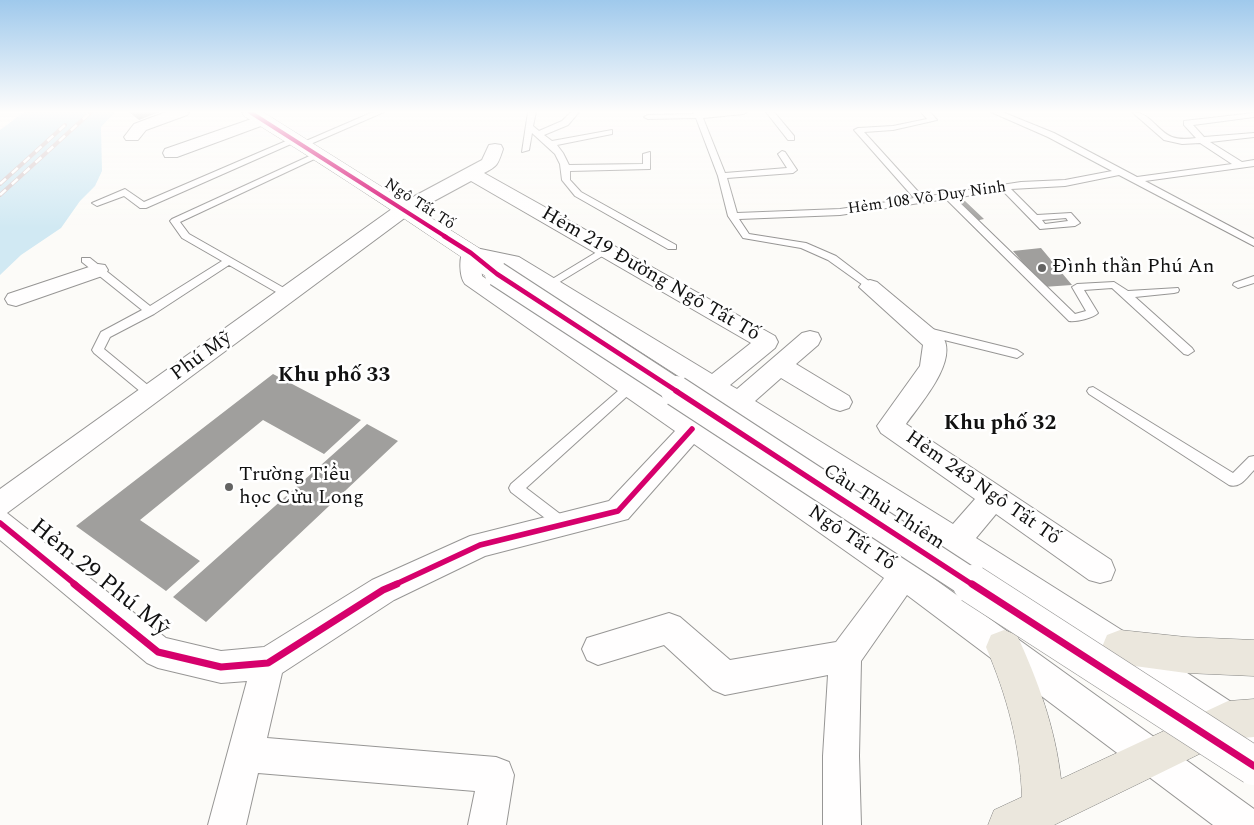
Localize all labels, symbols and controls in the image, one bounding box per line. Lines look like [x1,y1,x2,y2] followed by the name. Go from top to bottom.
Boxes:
[380,175,458,235] street label: Ngô Tất Tố
[847,178,1007,220] street label: Hẻm 108 Võ Duy Ninh
[536,203,764,347] street label: Hẻm 219 Đường Ngô Tất Tố
[1052,256,1214,280] place label: Đình thần Phú An
[1036,262,1048,274] marker: Đình thần Phú An
[167,327,237,387] street label: Phú Mỹ
[278,364,390,390] district label: Khu phố 33
[944,412,1056,438] district label: Khu phố 32
[900,427,1064,551] street label: Hẻm 243 Ngô Tất Tố
[818,460,948,556] street label: Cầu Thủ Thiêm
[239,464,364,511] place label: Trường Tiểu học Cửu Long
[223,481,235,493] marker: Trường Tiểu học Cửu Long
[803,501,899,577] street label: Ngô Tất Tố
[24,514,174,644] street label: Hẻm 29 Phú Mỹ

